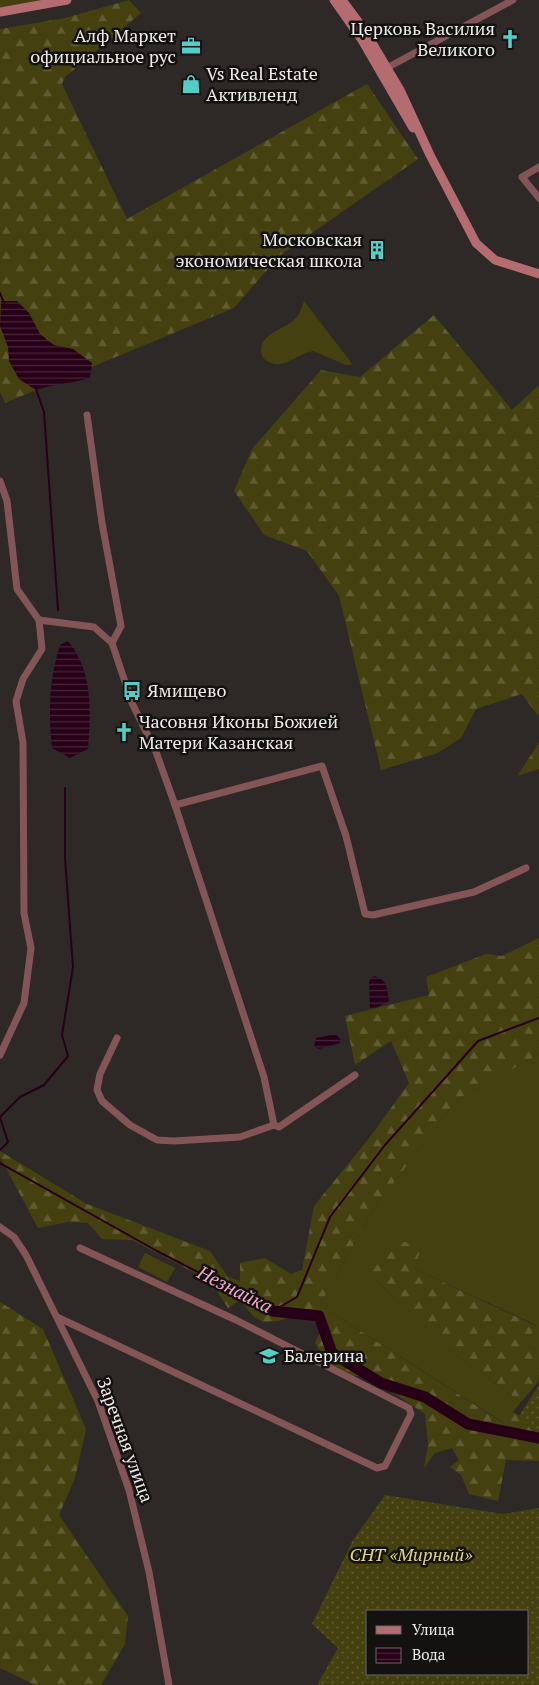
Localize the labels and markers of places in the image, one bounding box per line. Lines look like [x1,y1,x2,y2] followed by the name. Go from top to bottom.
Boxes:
[350,16,495,61] place label: Церковь Василия Великого
[30,23,176,68] place label: Алф Маркет официальное рус
[499,28,521,50] church icon: Церковь Василия Великого
[180,35,202,57] office icon: Алф Маркет официальное рус
[206,61,318,106] place label: Vs Real Estate Активленд
[180,73,202,95] shop icon: Vs Real Estate Активленд
[175,227,362,272] place label: Московская экономическая школа
[366,239,388,261] building icon: Московская экономическая школа
[147,678,226,702] place label: Ямищево
[121,680,143,702] bus stop icon: Ямищево
[139,709,338,754] place label: Часовня Иконы Божией Матери Казанская
[113,721,135,743] church icon: Часовня Иконы Божией Матери Казанская
[284,1343,364,1367] place label: Балерина
[258,1345,280,1367] school or university icon: Балерина

